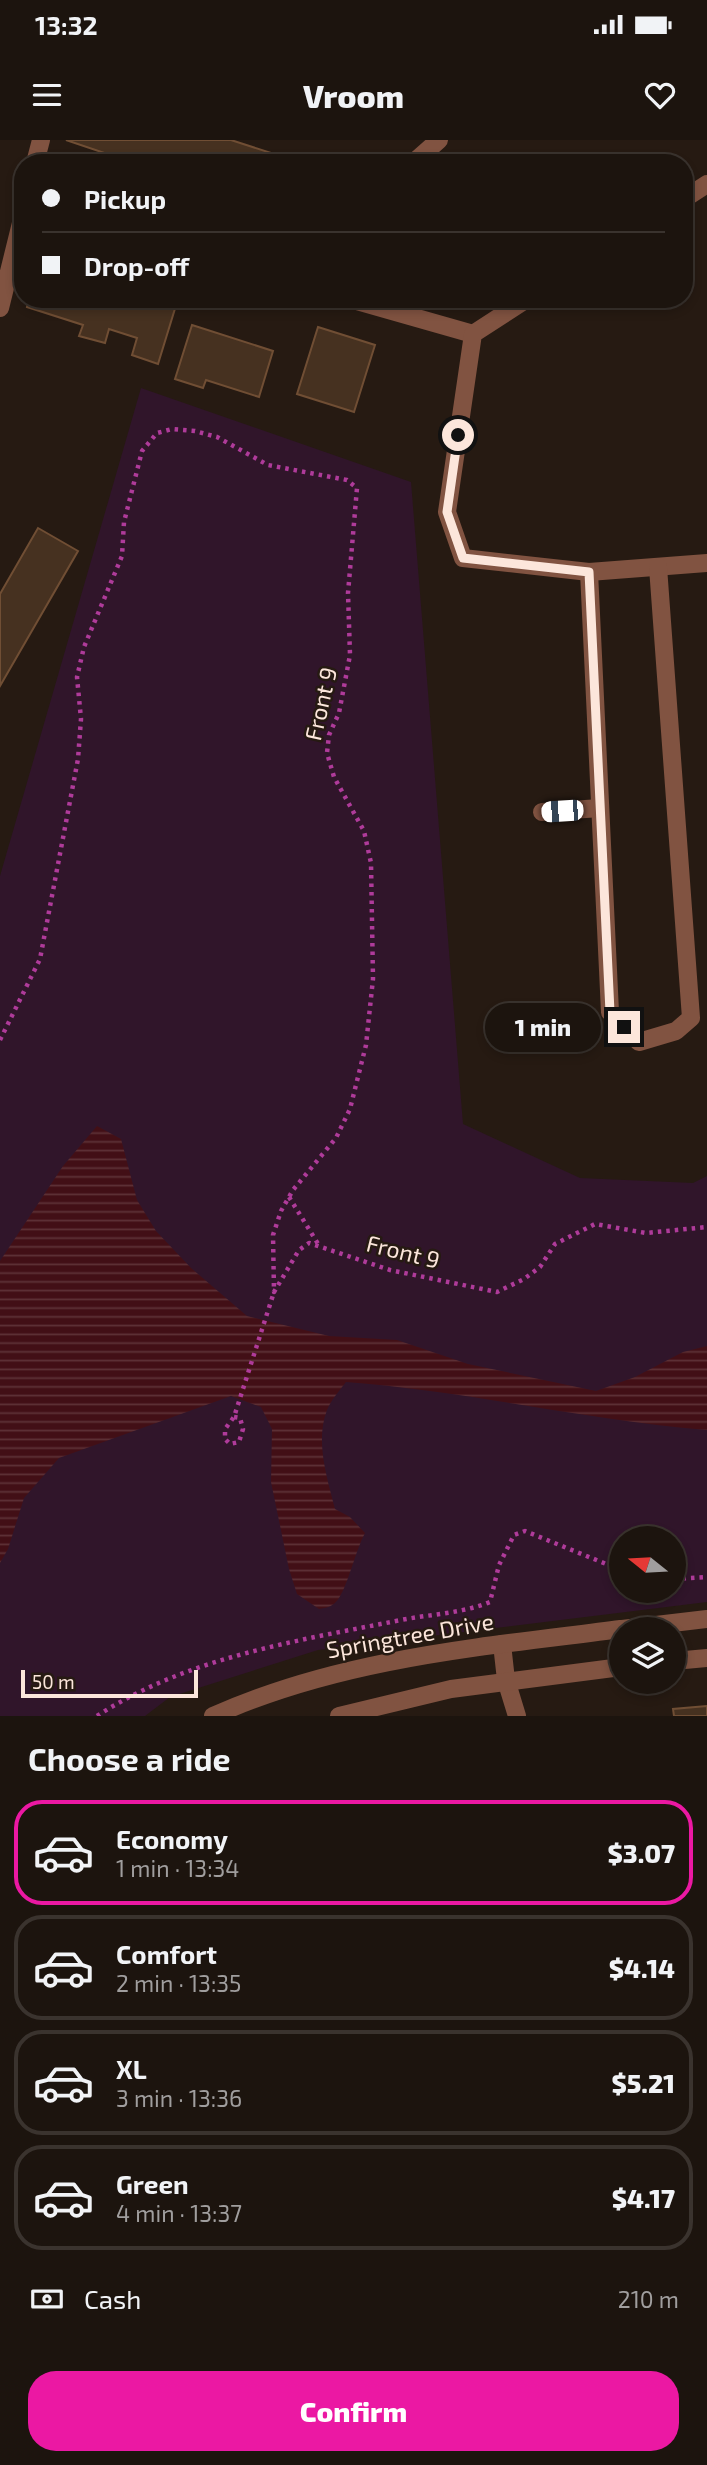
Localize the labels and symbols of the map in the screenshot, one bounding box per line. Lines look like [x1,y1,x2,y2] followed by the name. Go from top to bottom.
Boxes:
[442,419,474,451] route start
[298,664,342,743] street label: Front 9
[541,799,584,823] car
[484,1002,600,1052] callout: 1 min
[608,1011,640,1043] route end
[364,1228,443,1274] street label: Front 9
[609,1526,686,1603] north arrow
[324,1607,496,1664] street label: Springtree Drive
[21,1667,198,1699] scale bar

